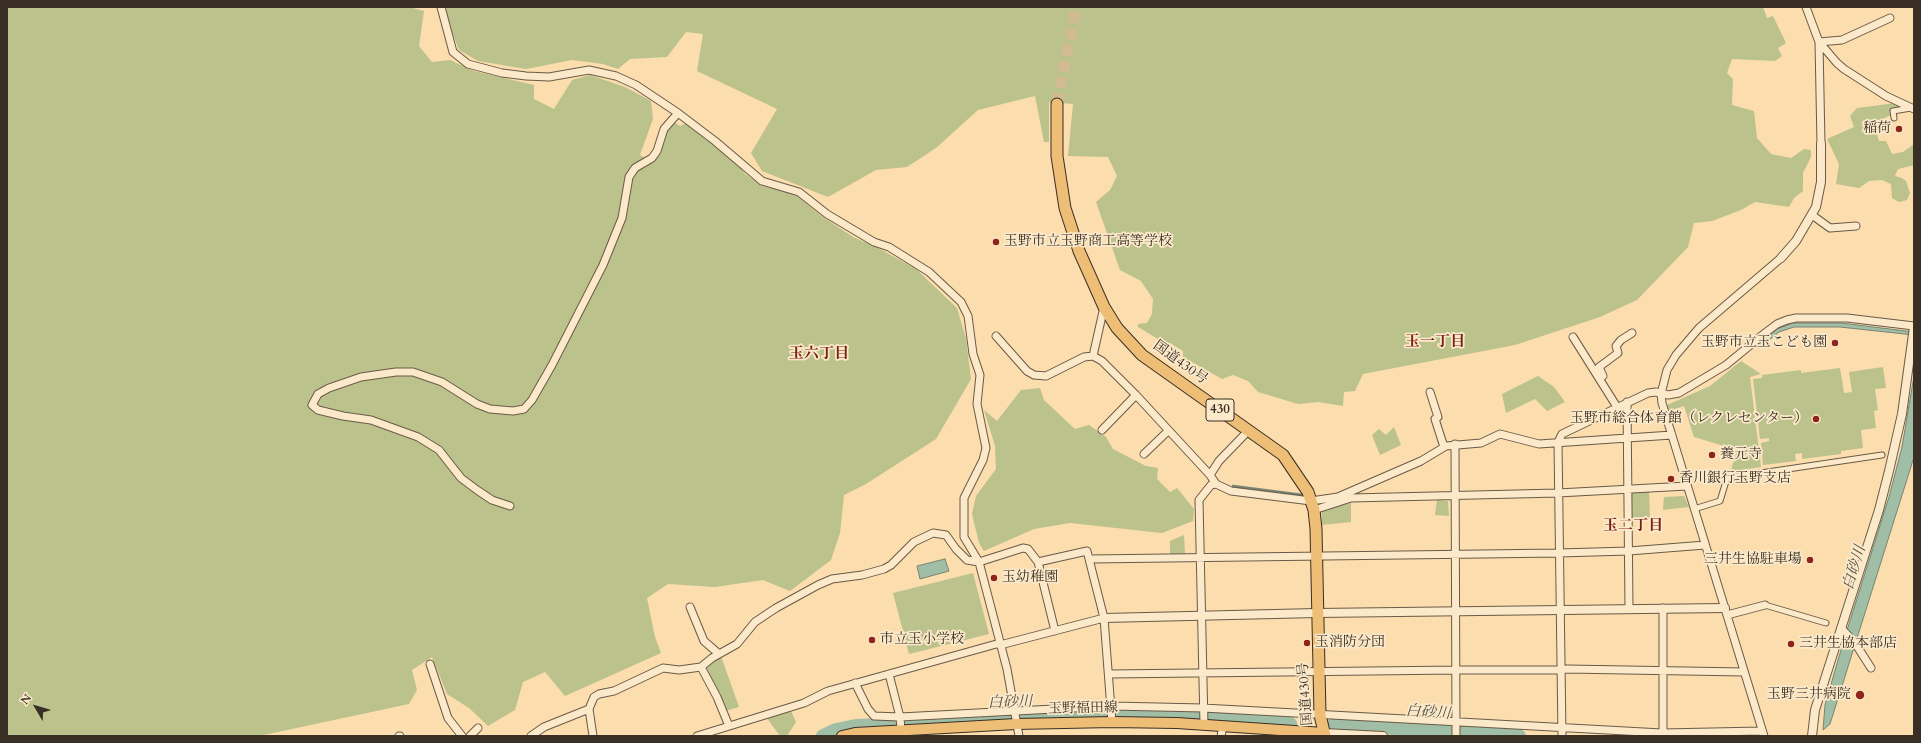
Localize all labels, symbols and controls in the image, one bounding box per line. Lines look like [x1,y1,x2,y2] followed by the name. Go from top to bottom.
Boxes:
[1863,121,1891,137] place label: 稲荷
[1894,124,1904,134] marker: 稲荷
[1004,234,1172,250] place label: 玉野市立玉野商工高等学校
[991,237,1001,247] marker: 玉野市立玉野商工高等学校
[1405,334,1465,352] district label: 玉一丁目
[1701,335,1827,351] place label: 玉野市立玉こども園
[1149,338,1211,388] street label: 国道430号
[1830,338,1840,348] marker: 玉野市立玉こども園
[789,346,849,364] district label: 玉六丁目
[1206,399,1234,421] road number: 430
[1570,411,1808,427] place label: 玉野市総合体育館（レクレセンター）
[1811,414,1821,424] marker: 玉野市総合体育館（レクレセンター）
[1720,447,1762,463] place label: 養元寺
[1707,450,1717,460] marker: 養元寺
[1679,471,1791,487] place label: 香川銀行玉野支店
[1666,474,1676,484] marker: 香川銀行玉野支店
[1603,518,1663,536] district label: 玉二丁目
[1840,544,1870,592] water label: 白砂川
[1704,552,1802,568] place label: 三井生協駐車場
[1805,555,1815,565] marker: 三井生協駐車場
[1002,570,1058,586] place label: 玉幼稚園
[989,573,999,583] marker: 玉幼稚園
[880,632,964,648] place label: 市立玉小学校
[867,635,877,645] marker: 市立玉小学校
[1315,635,1385,651] place label: 玉消防分団
[1799,636,1897,652] place label: 三井生協本部店
[1302,638,1312,648] marker: 玉消防分団
[1786,639,1796,649] marker: 三井生協本部店
[1295,662,1317,726] street label: 国道430号
[16,687,56,727] north arrow
[1767,687,1851,703] place label: 玉野三井病院
[1854,689,1866,701] marker: 玉野三井病院
[17,691,35,708] text: N
[987,693,1033,713] water label: 白砂川
[1048,700,1118,718] street label: 玉野福田線
[1405,702,1451,724] water label: 白砂川

